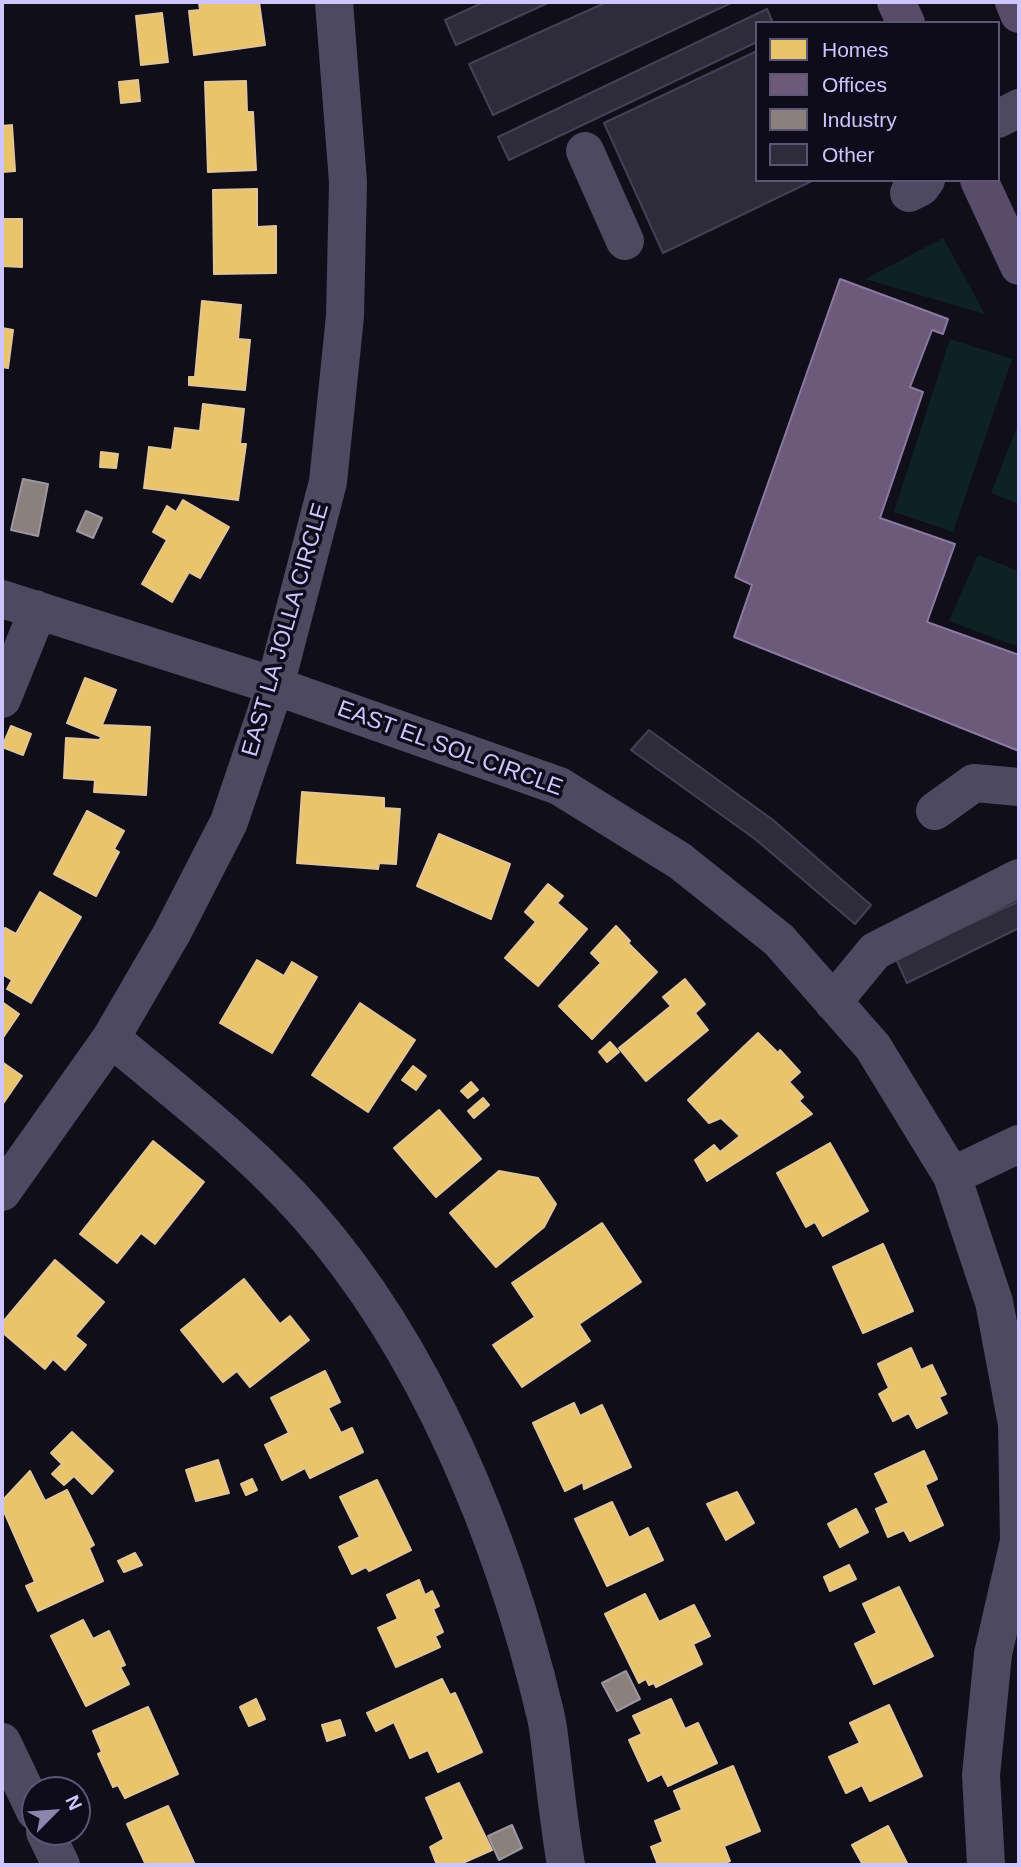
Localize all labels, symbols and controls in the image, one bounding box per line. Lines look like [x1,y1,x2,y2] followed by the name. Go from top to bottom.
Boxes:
[755,21,1000,182] legend
[822,38,889,61] text: Homes
[822,73,887,96] text: Offices
[822,108,897,131] text: Industry
[822,143,875,166] text: Other
[237,500,335,760] street label: EAST LA JOLLA CIRCLE
[334,695,566,803] street label: EAST EL SOL CIRCLE
[21,1776,91,1846] north arrow
[61,1792,86,1813] text: N

